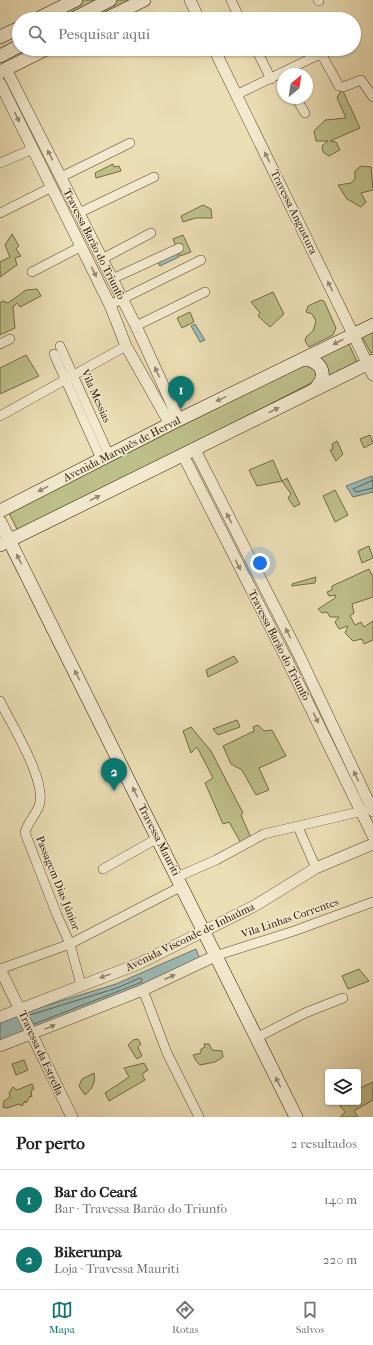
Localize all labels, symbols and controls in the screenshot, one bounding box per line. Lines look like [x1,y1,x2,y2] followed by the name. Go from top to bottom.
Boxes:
[12,12,361,56] search box
[26,23,48,45] icon: search
[58,25,150,43] text: Pesquisar aqui
[277,68,313,104] north arrow
[14,112,20,123] one-way arrow
[47,149,53,161] one-way arrow
[264,151,270,163] one-way arrow
[268,168,320,257] street label: Travessa Angustura
[60,186,128,302] street label: Travessa Barão do Triunfo
[91,266,97,277] one-way arrow
[327,281,334,292] one-way arrow
[332,339,344,345] one-way arrow
[154,366,160,378] one-way arrow
[78,367,113,425] street label: Vila Messias
[168,376,194,409] pin: 1
[216,396,227,402] one-way arrow
[269,407,280,413] one-way arrow
[60,414,183,485] street label: Avenida Marquês de Herval
[37,486,48,492] one-way arrow
[89,495,101,501] one-way arrow
[226,512,232,523] one-way arrow
[16,553,22,565] one-way arrow
[250,553,270,573] your location
[235,559,241,571] one-way arrow
[245,587,313,703] street label: Travessa Barão do Triunfo
[285,628,291,639] one-way arrow
[74,670,80,681] one-way arrow
[313,712,319,724] one-way arrow
[101,758,127,791] pin: 2
[353,770,359,782] one-way arrow
[132,786,138,797] one-way arrow
[135,802,183,879] street label: Travessa Mauriti
[33,834,83,932] street label: Passagem Dias Júnior
[239,895,340,941] street label: Vila Linhas Correntes
[123,900,257,974] street label: Avenida Visconde de Inhaúma
[98,974,110,980] one-way arrow
[164,974,175,980] one-way arrow
[16,1009,67,1098] street label: Travessa da Estrella
[44,1024,56,1030] one-way arrow
[325,1069,361,1105] map controls
[325,1069,361,1105] button: layers
[275,1076,281,1088] one-way arrow
[16,1133,85,1153] text: Por perto
[291,1136,357,1151] text: 2 resultados
[54,1183,137,1201] text: Bar do Ceará
[27,1192,31,1207] text: 1
[324,1192,357,1207] text: 140 m
[54,1201,227,1216] text: Bar · Travessa Barão do Triunfo
[54,1243,122,1261] text: Bikerunpa
[26,1252,32,1267] text: 2
[323,1252,357,1267] text: 220 m
[54,1261,179,1276] text: Loja · Travessa Mauriti
[49,1299,75,1336] tab: Mapa
[172,1299,199,1336] tab: Rotas
[296,1299,324,1336] tab: Salvos

